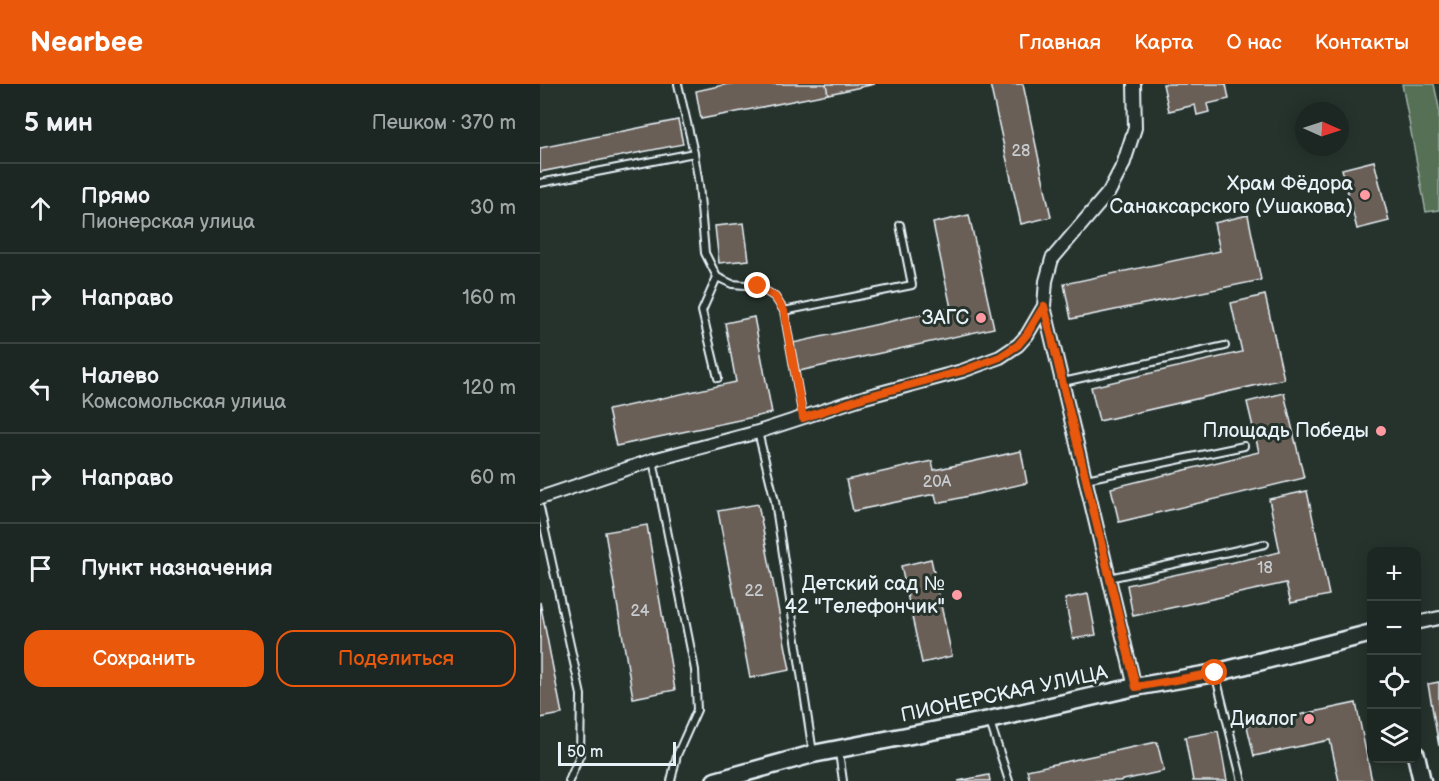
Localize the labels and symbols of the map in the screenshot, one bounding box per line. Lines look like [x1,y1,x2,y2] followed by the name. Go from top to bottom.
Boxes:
[1295,102,1349,156] north arrow
[1012,142,1030,161] house number: 28
[1110,172,1353,219] place label: Храм Фёдора Санаксарского (Ушакова)
[1358,188,1372,202] marker: Храм Фёдора Санаксарского (Ушакова)
[744,272,770,298] route end
[922,306,969,330] place label: ЗАГС
[974,311,988,325] marker: ЗАГС
[1202,419,1369,443] place label: Площадь Победы
[1374,424,1388,438] marker: Площадь Победы
[923,473,952,492] house number: 20А
[1257,559,1273,578] house number: 18
[785,572,945,619] place label: Детский сад № 42 "Телефончик"
[745,582,764,601] house number: 22
[950,588,964,602] marker: Детский сад № 42 "Телефончик"
[631,602,650,621] house number: 24
[1201,659,1227,685] route start
[899,660,1110,728] street label: ПИОНЕРСКАЯ УЛИЦА
[1230,707,1297,731] place label: Диалог
[1302,712,1316,726] marker: Диалог
[558,739,676,766] scale bar

